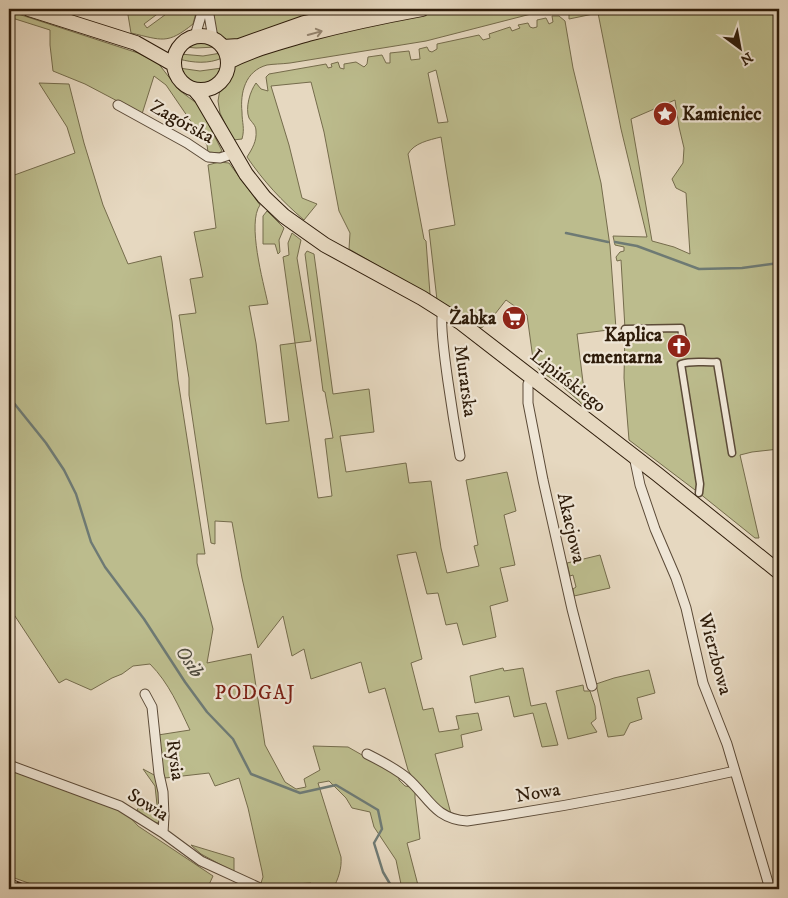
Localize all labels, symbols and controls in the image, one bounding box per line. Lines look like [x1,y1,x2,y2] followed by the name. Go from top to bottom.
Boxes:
[716,22,766,72] north arrow
[307,27,323,37] one-way arrow
[736,47,756,69] text: N
[146,95,218,149] street label: Zagórska
[652,101,678,127] place icon: Kamieniec
[682,103,761,126] place label: Kamieniec
[449,305,497,330] place label: Żabka
[501,305,527,331] supermarket icon: Żabka
[583,324,663,369] place label: Kaplica cmentarna
[666,333,692,359] church icon: Kaplica cmentarna
[449,344,481,418] street label: Murarska
[525,344,611,418] street label: Lipińskiego
[552,490,590,566] street label: Akacjowa
[693,610,737,697] street label: Wierzbowa
[169,641,209,683] water label: Osib
[215,681,295,706] district label: PODGAJ
[161,738,189,782] street label: Rysia
[514,778,562,808] street label: Nowa
[123,784,173,826] street label: Sowia

